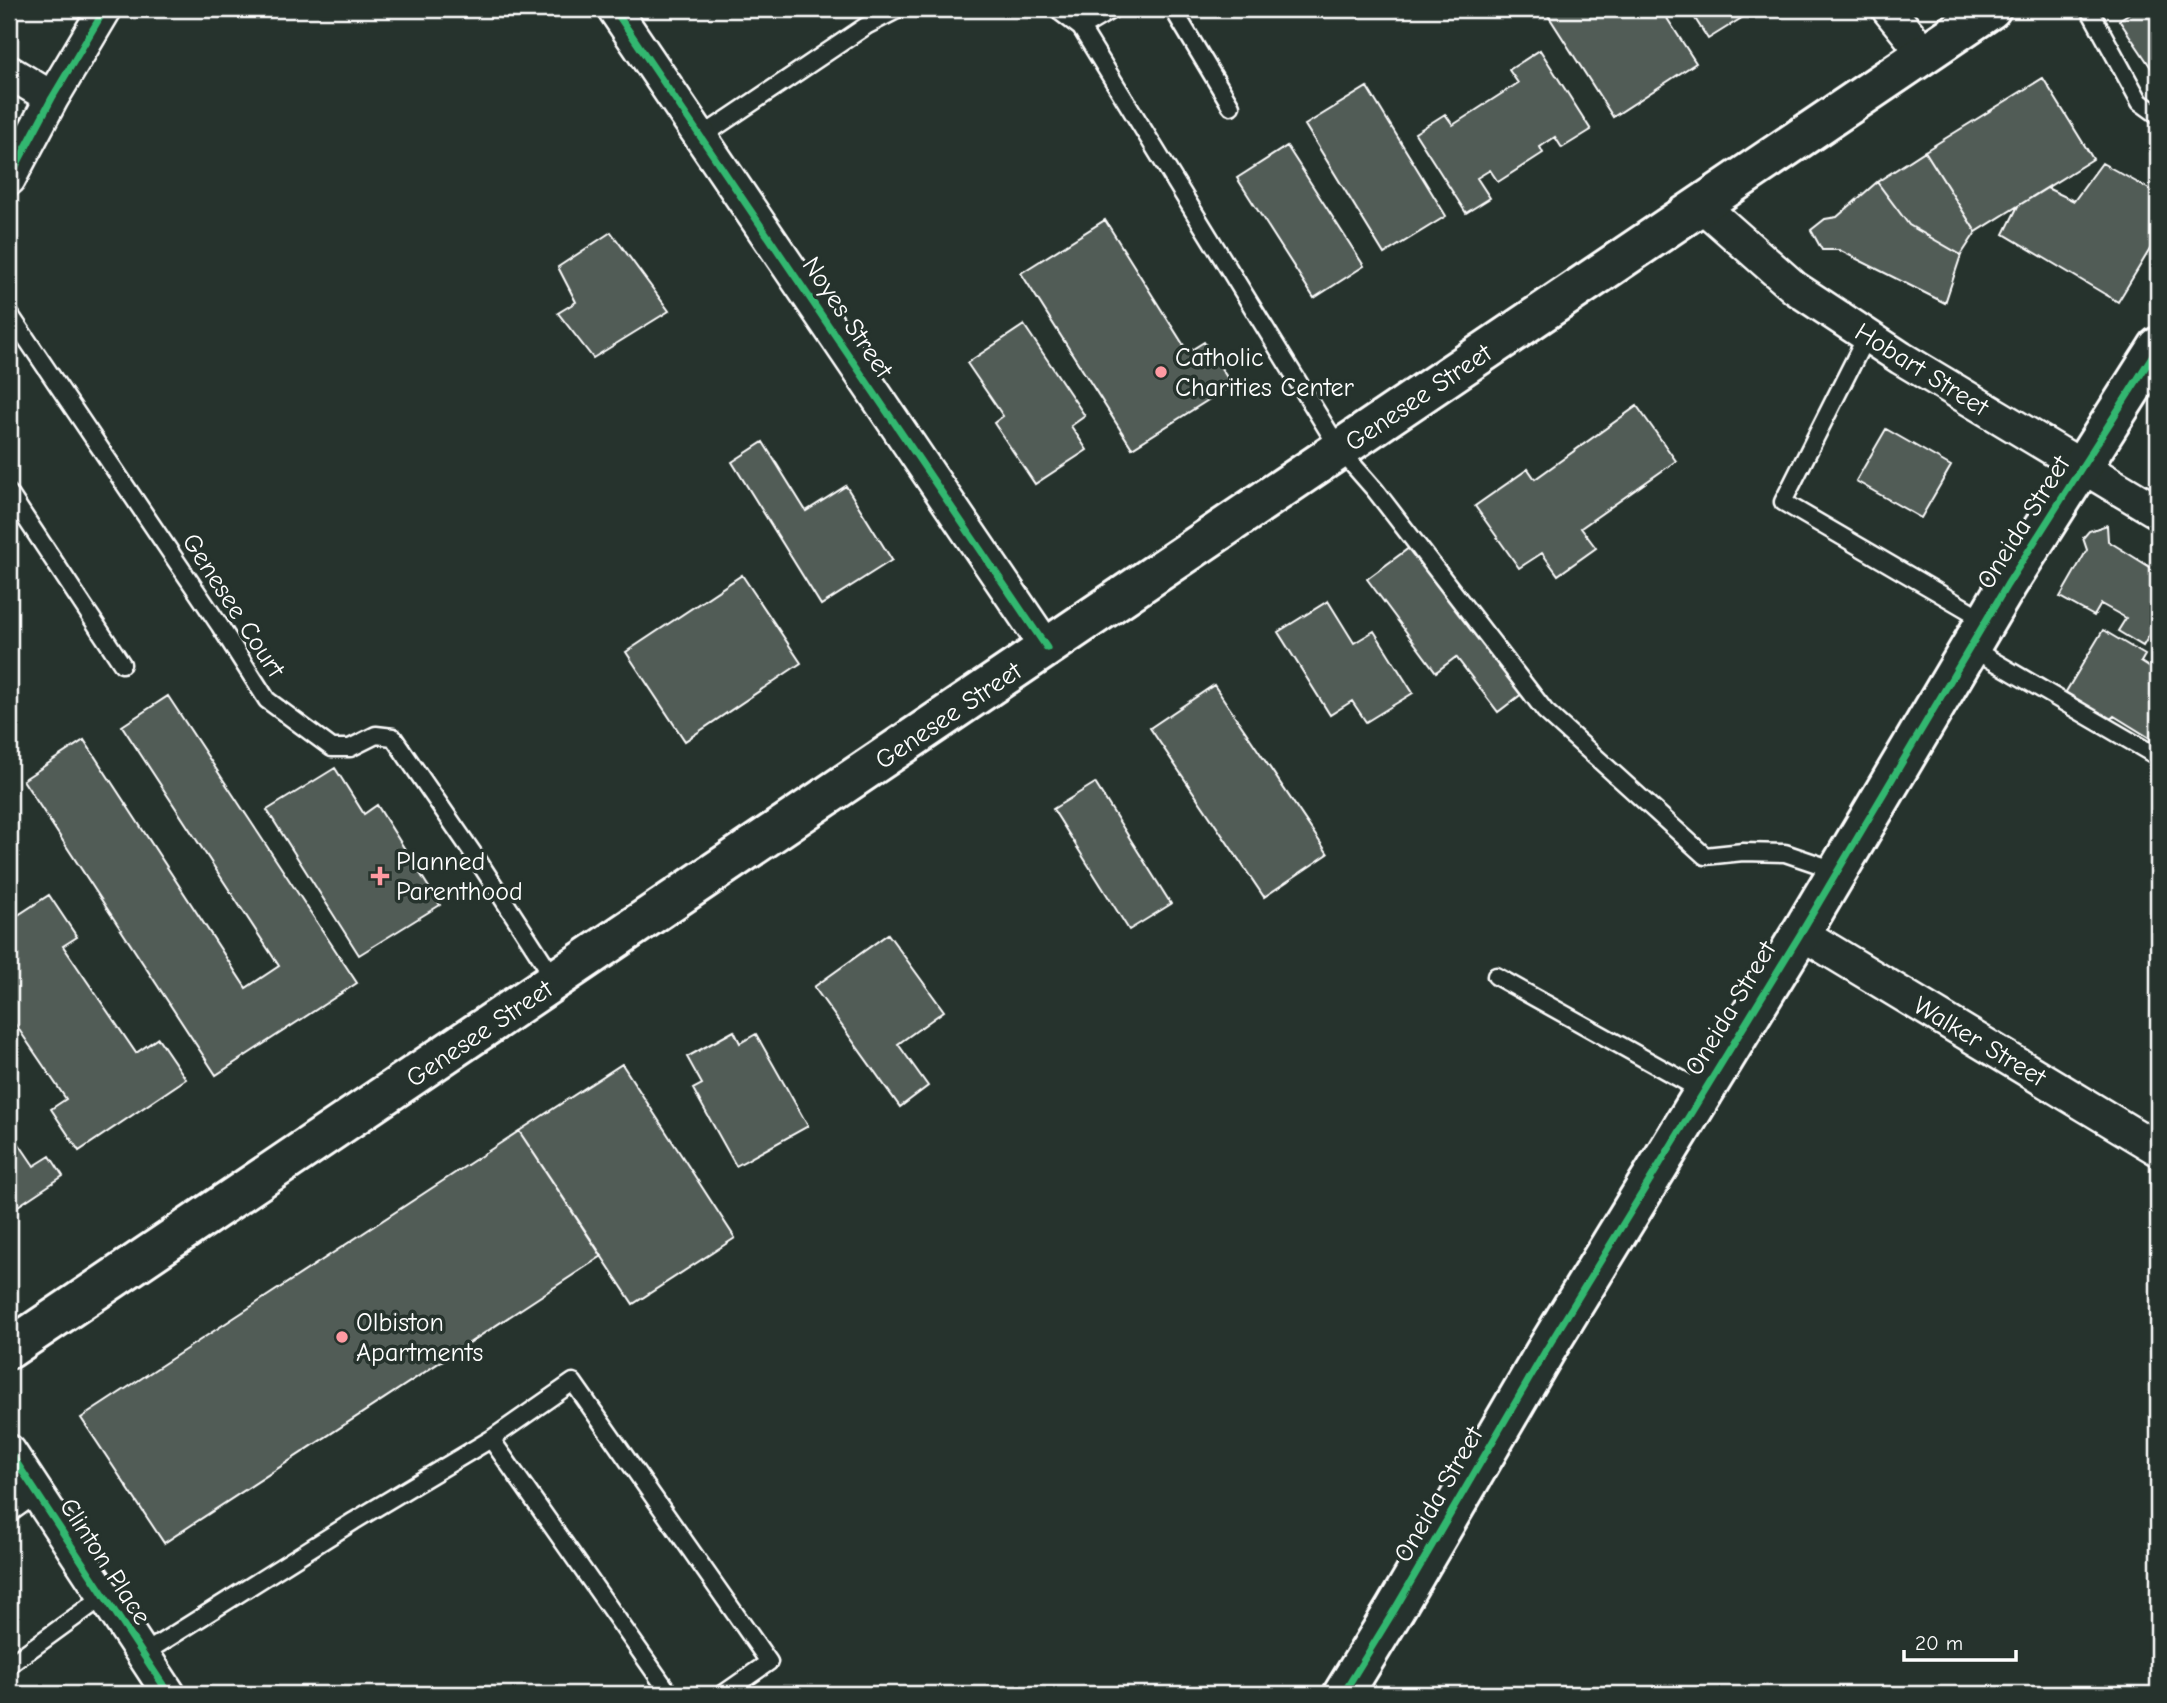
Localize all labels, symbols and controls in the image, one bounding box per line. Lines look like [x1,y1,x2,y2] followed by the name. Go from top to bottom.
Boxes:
[796,251,900,385] street label: Noyes Street
[1849,317,1995,424] street label: Hobart Street
[1340,337,1499,458] street label: Genesee Street
[1175,343,1354,403] place label: Catholic Charities Center
[1153,364,1169,380] marker: Catholic Charities Center
[1971,449,2077,595] street label: Oneida Street
[176,528,292,684] street label: Genesee Court
[870,655,1029,776] street label: Genesee Street
[396,847,523,907] place label: Planned Parenthood
[370,866,390,886] marker: Planned Parenthood
[1679,935,1783,1081] street label: Oneida Street
[401,973,560,1094] street label: Genesee Street
[1908,991,2052,1094] street label: Walker Street
[356,1308,483,1368] place label: Olbiston Apartments
[334,1329,350,1345] marker: Olbiston Apartments
[1388,1420,1490,1567] street label: Oneida Street
[53,1493,157,1630] street label: Clinton Place
[1904,1619,2016,1663] scale bar
[1915,1631,1963,1655] text: 20 m

